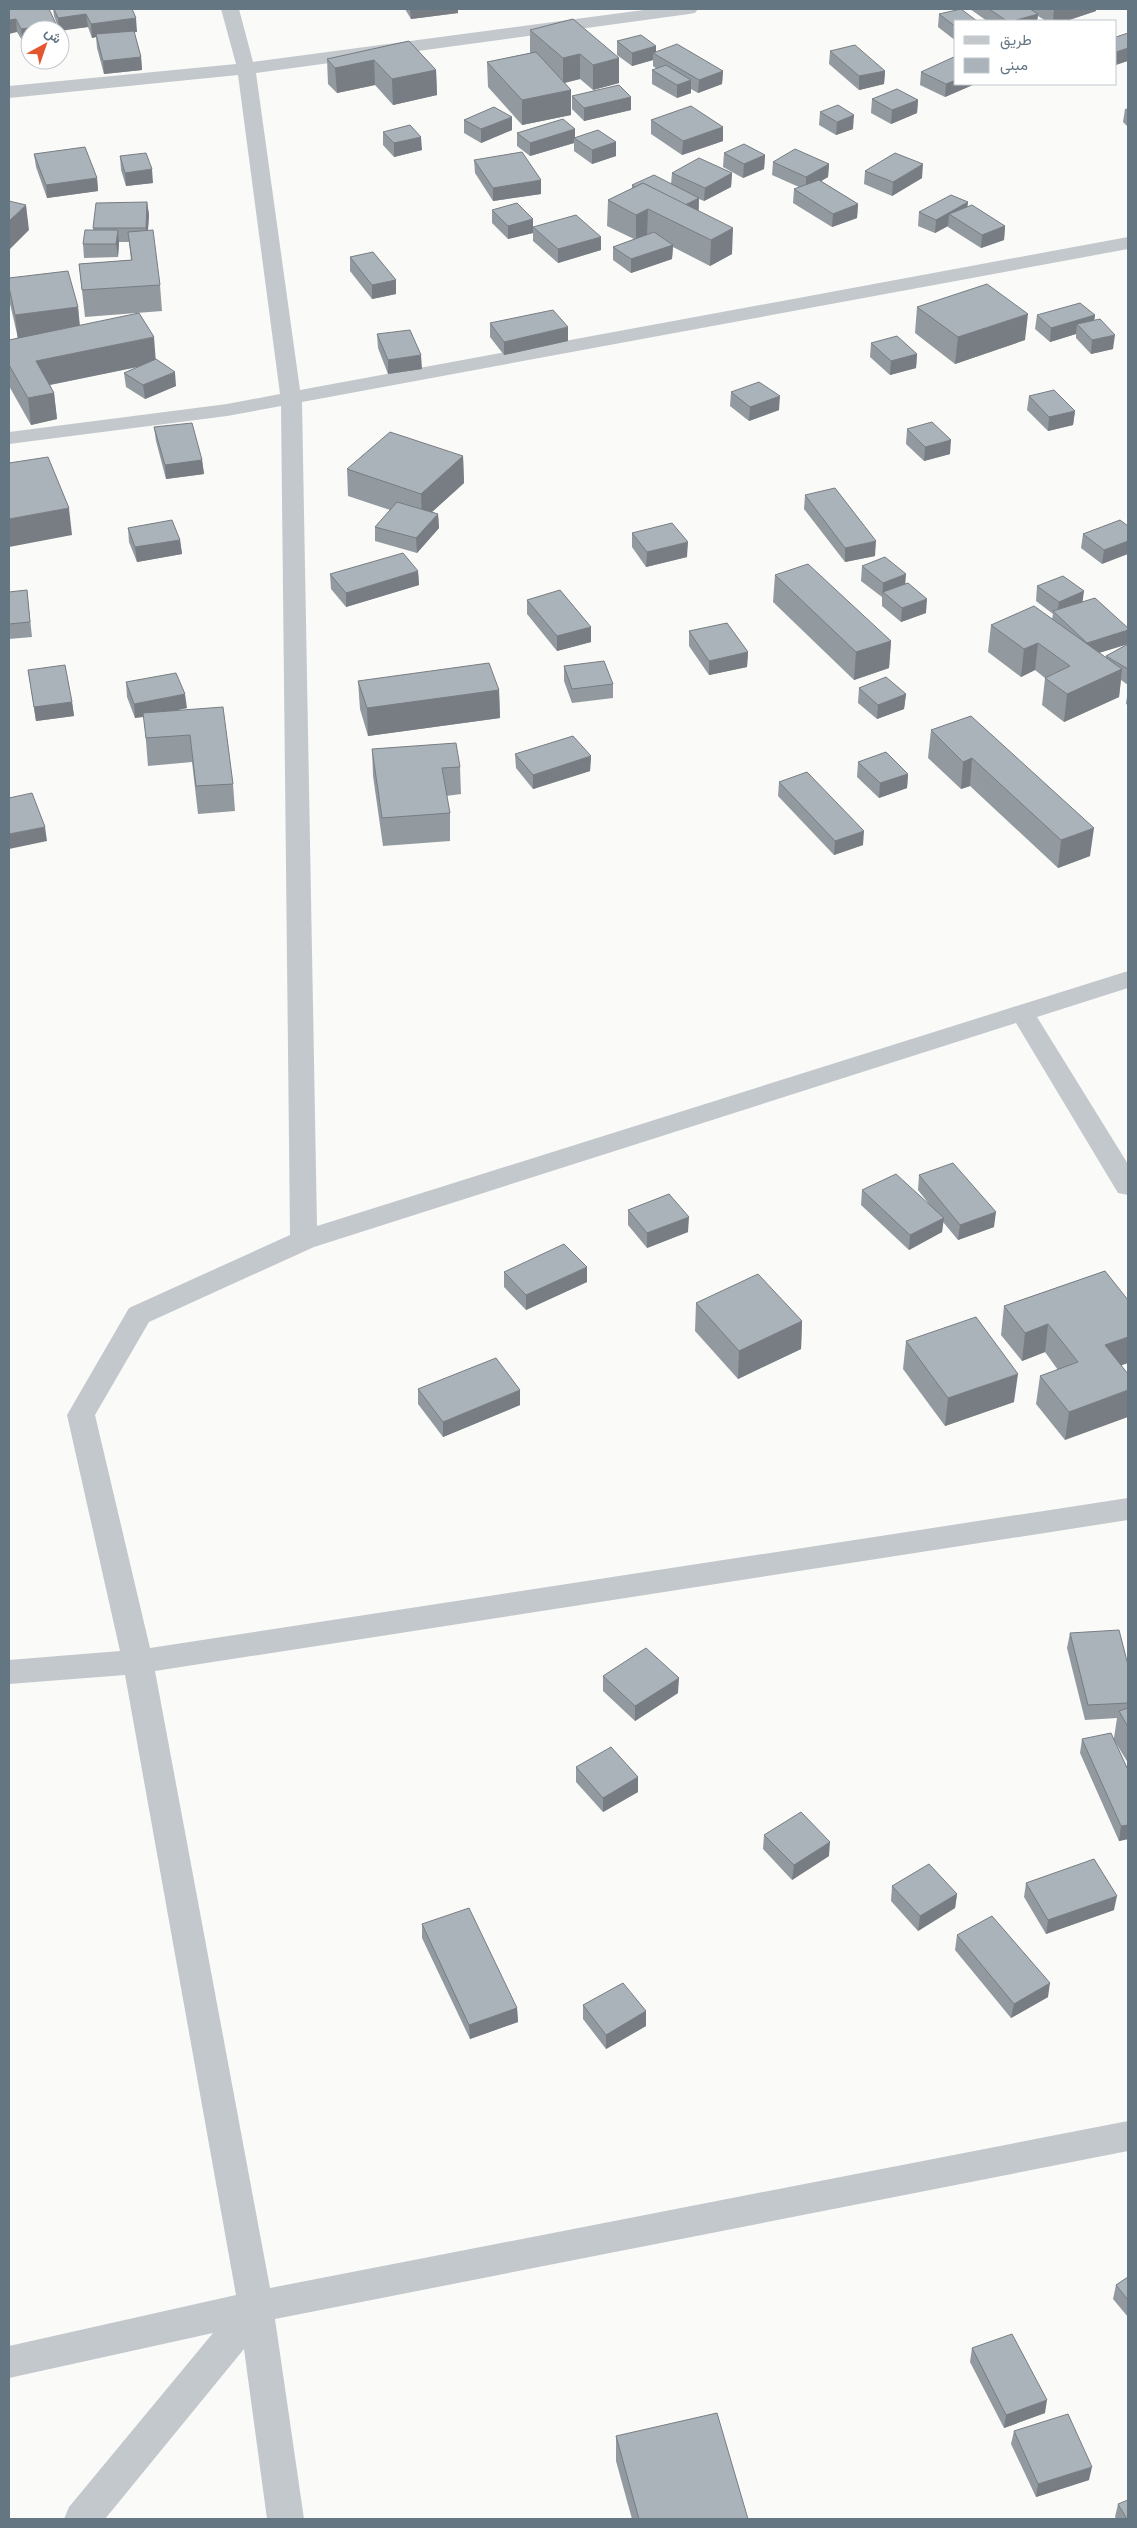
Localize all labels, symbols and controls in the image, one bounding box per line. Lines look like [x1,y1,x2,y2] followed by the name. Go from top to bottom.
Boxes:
[20,20,70,70] north arrow
[954,20,1117,85] legend
[41,24,65,47] text: ش
[1000,31,1032,50] text: طريق
[1000,56,1028,75] text: مبنى

